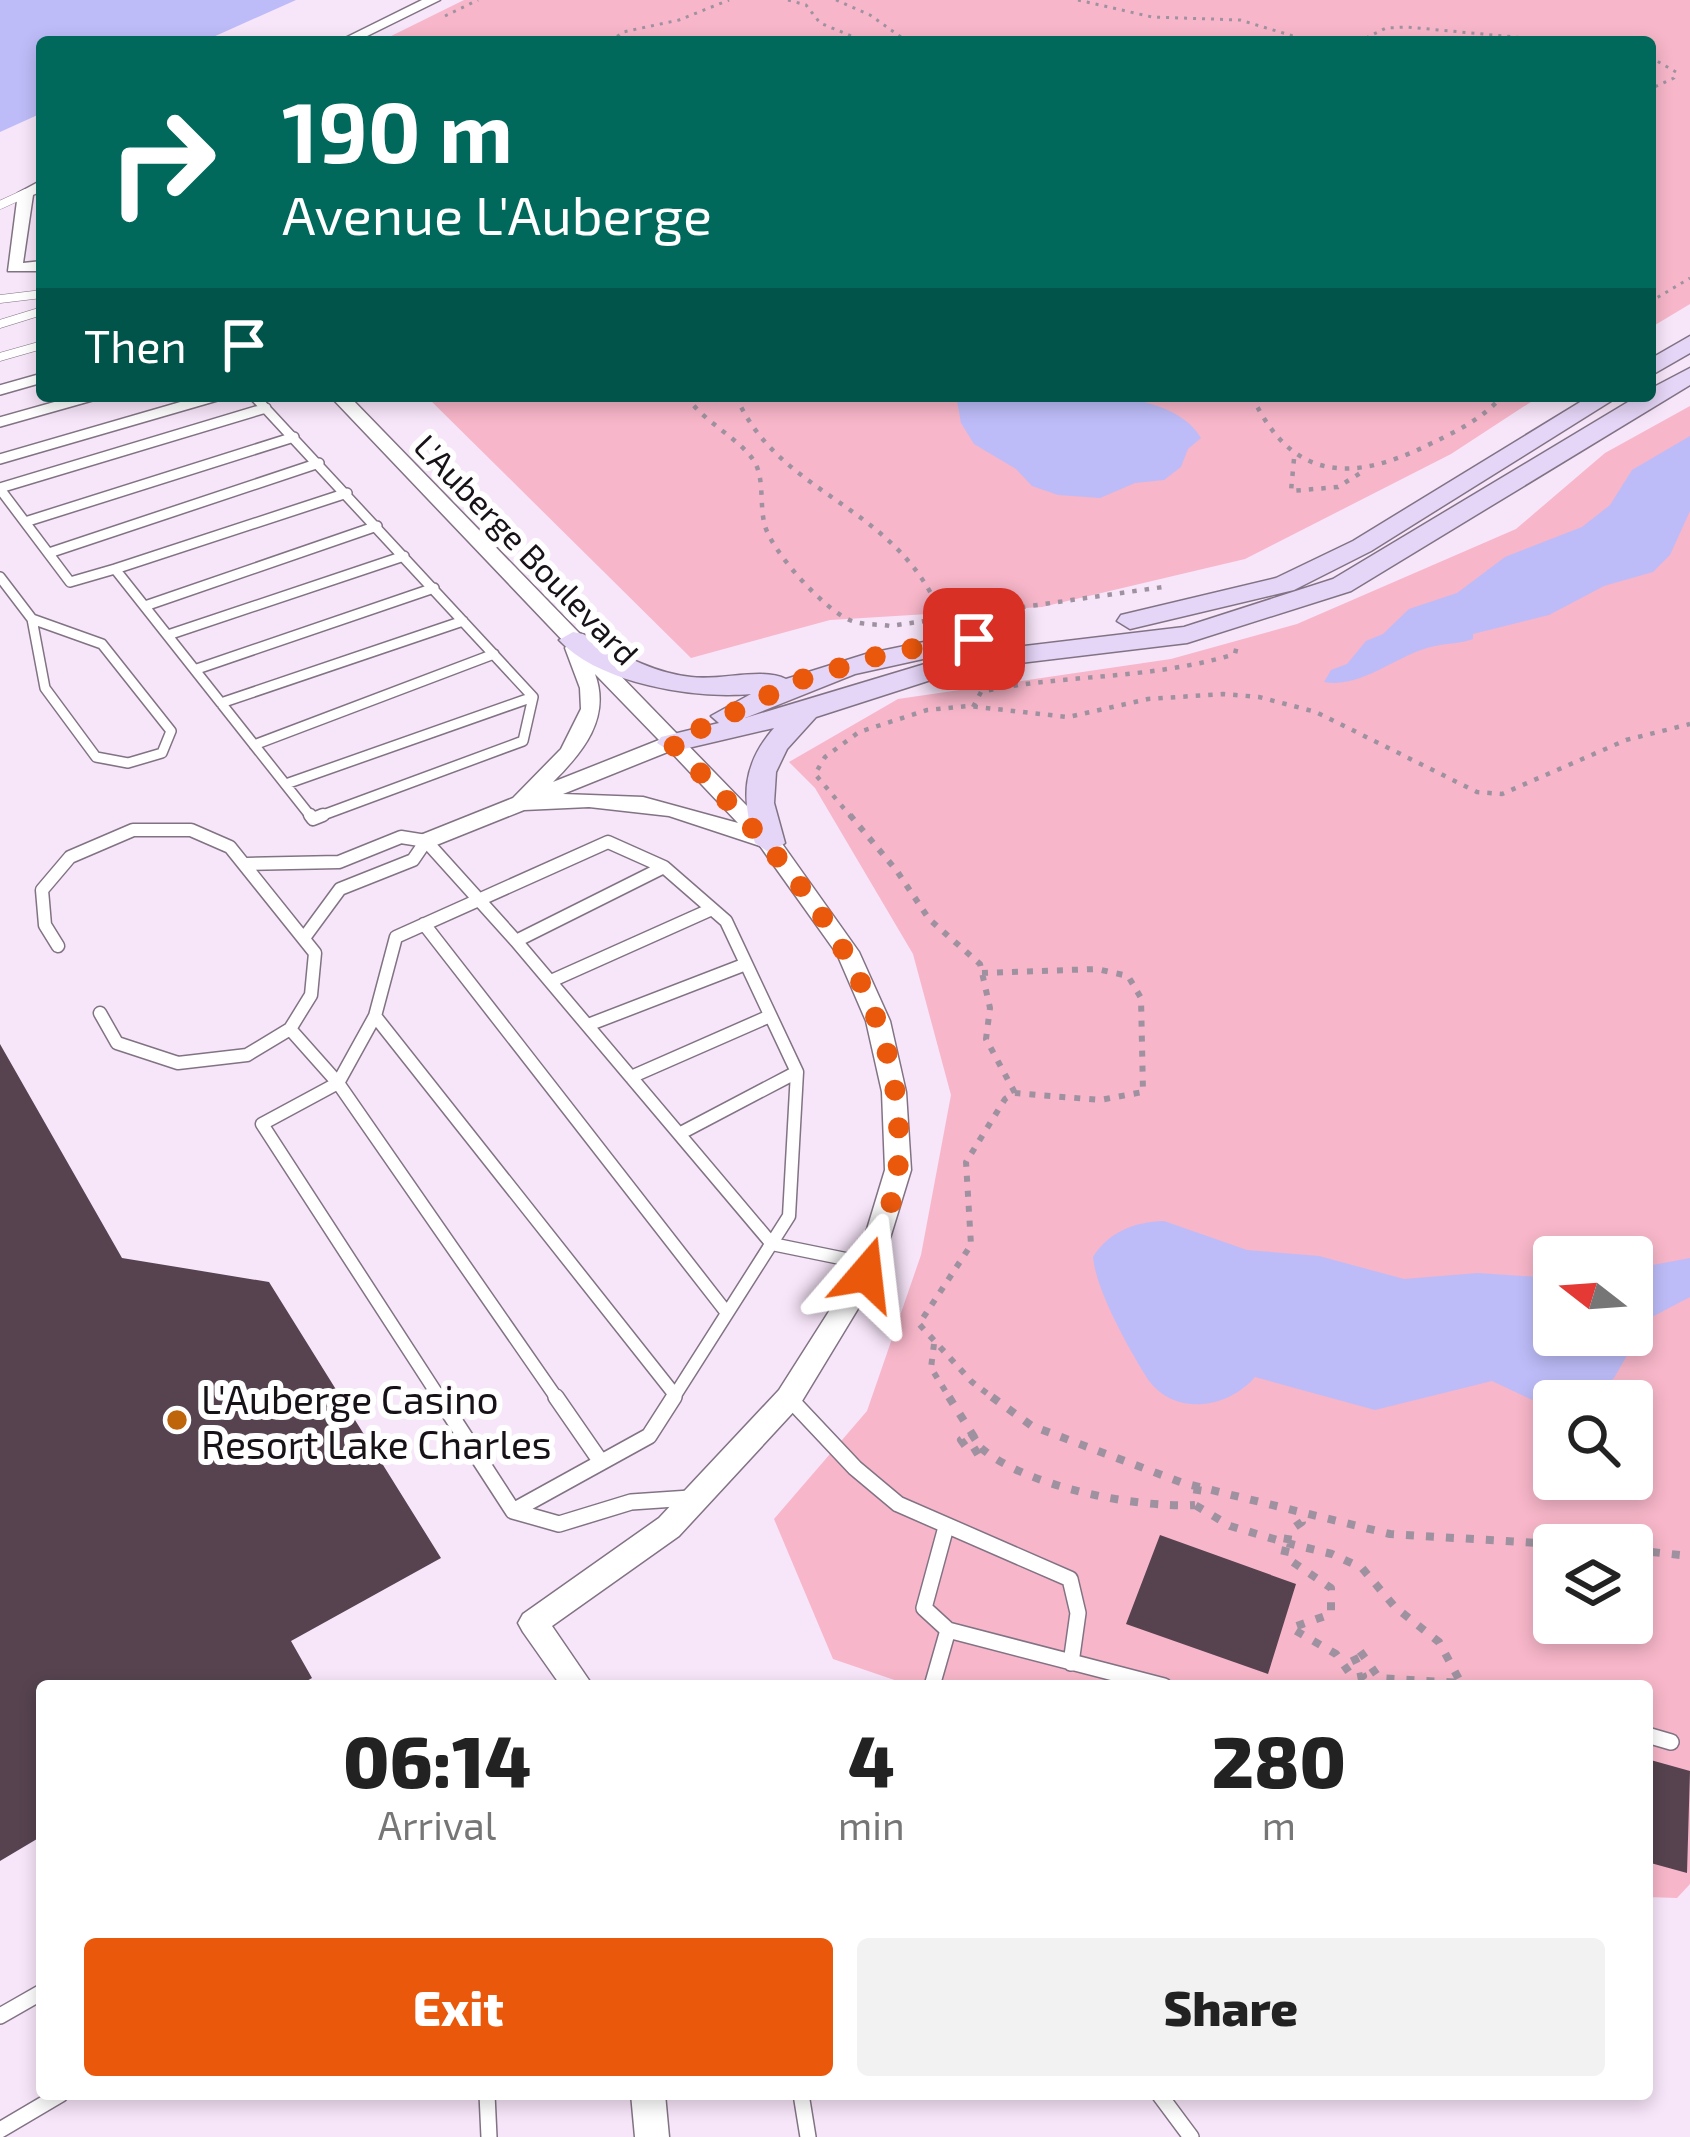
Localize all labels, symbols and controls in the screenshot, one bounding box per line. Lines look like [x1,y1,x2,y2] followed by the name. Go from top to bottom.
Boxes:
[282,79,513,180] text: 190 m
[84,84,240,240] icon: right
[282,181,712,246] text: Avenue L'Auberge
[211,312,277,378] icon: arrive
[84,318,187,372] text: Then
[407,425,647,673] street label: L'Auberge Boulevard
[923,588,1025,690] pin
[941,606,1007,672] icon: arrive
[803,1211,929,1337] position arrow
[1533,1236,1653,1356] north arrow
[1533,1236,1653,1644] map controls
[201,1375,552,1467] place label: L'Auberge Casino Resort Lake Charles
[1533,1380,1653,1500] button: search
[164,1407,190,1433] marker: L'Auberge Casino Resort Lake Charles
[1533,1524,1653,1644] button: layers
[343,1716,531,1802] text: 06:14
[848,1716,895,1802] text: 4
[1211,1716,1346,1802] text: 280
[378,1801,496,1848] text: Arrival
[838,1801,905,1848] text: min
[1262,1801,1296,1848] text: m
[84,1938,833,2076] button: Exit
[857,1938,1605,2076] button: Share

